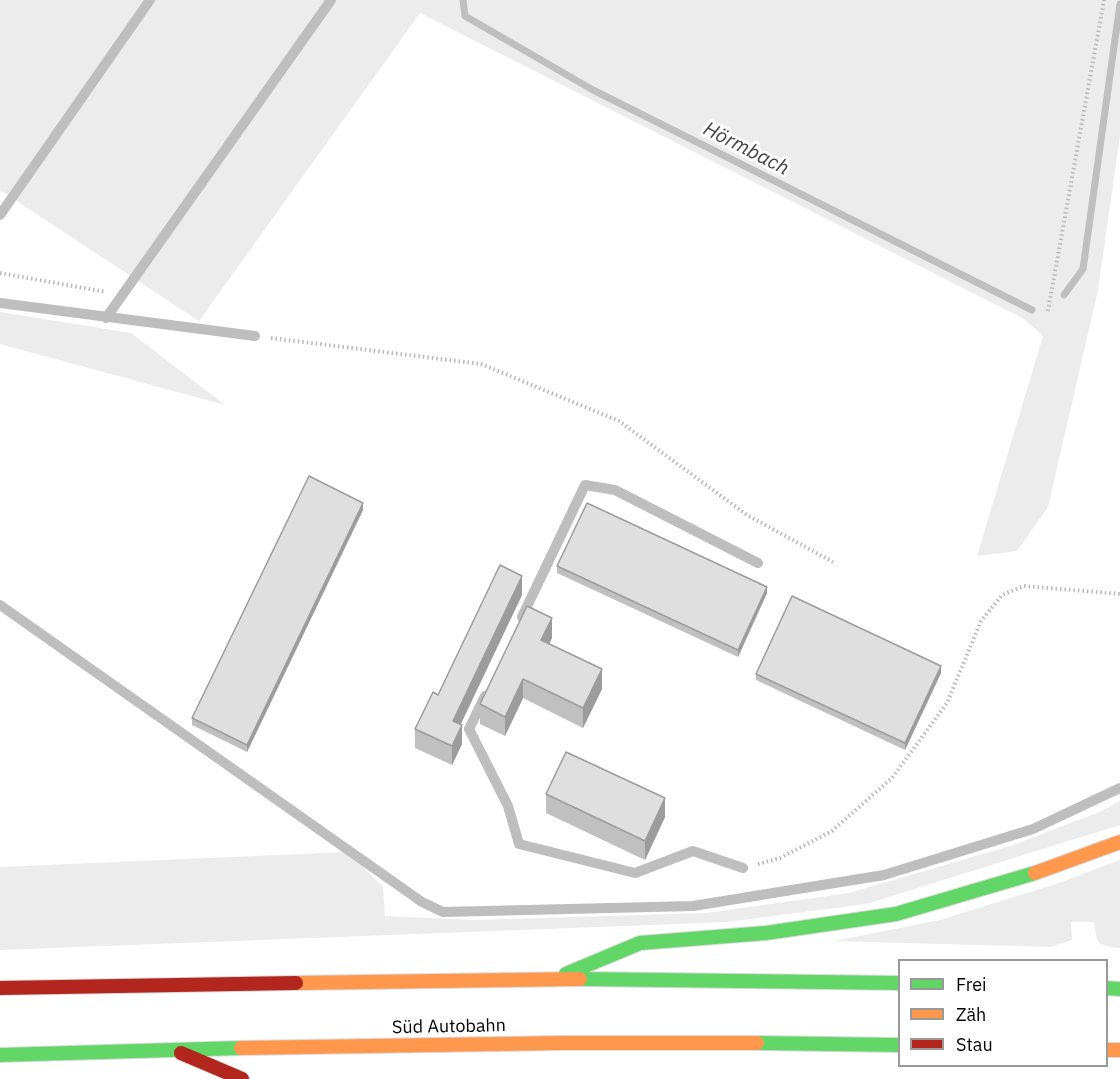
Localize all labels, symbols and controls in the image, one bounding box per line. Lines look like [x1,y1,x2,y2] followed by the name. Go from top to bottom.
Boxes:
[699,117,793,181] water label: Hörmbach
[898,959,1108,1067] legend
[956,973,987,996] text: Frei
[956,1003,986,1026] text: Zäh
[392,1015,506,1039] street label: Süd Autobahn
[956,1033,993,1056] text: Stau

